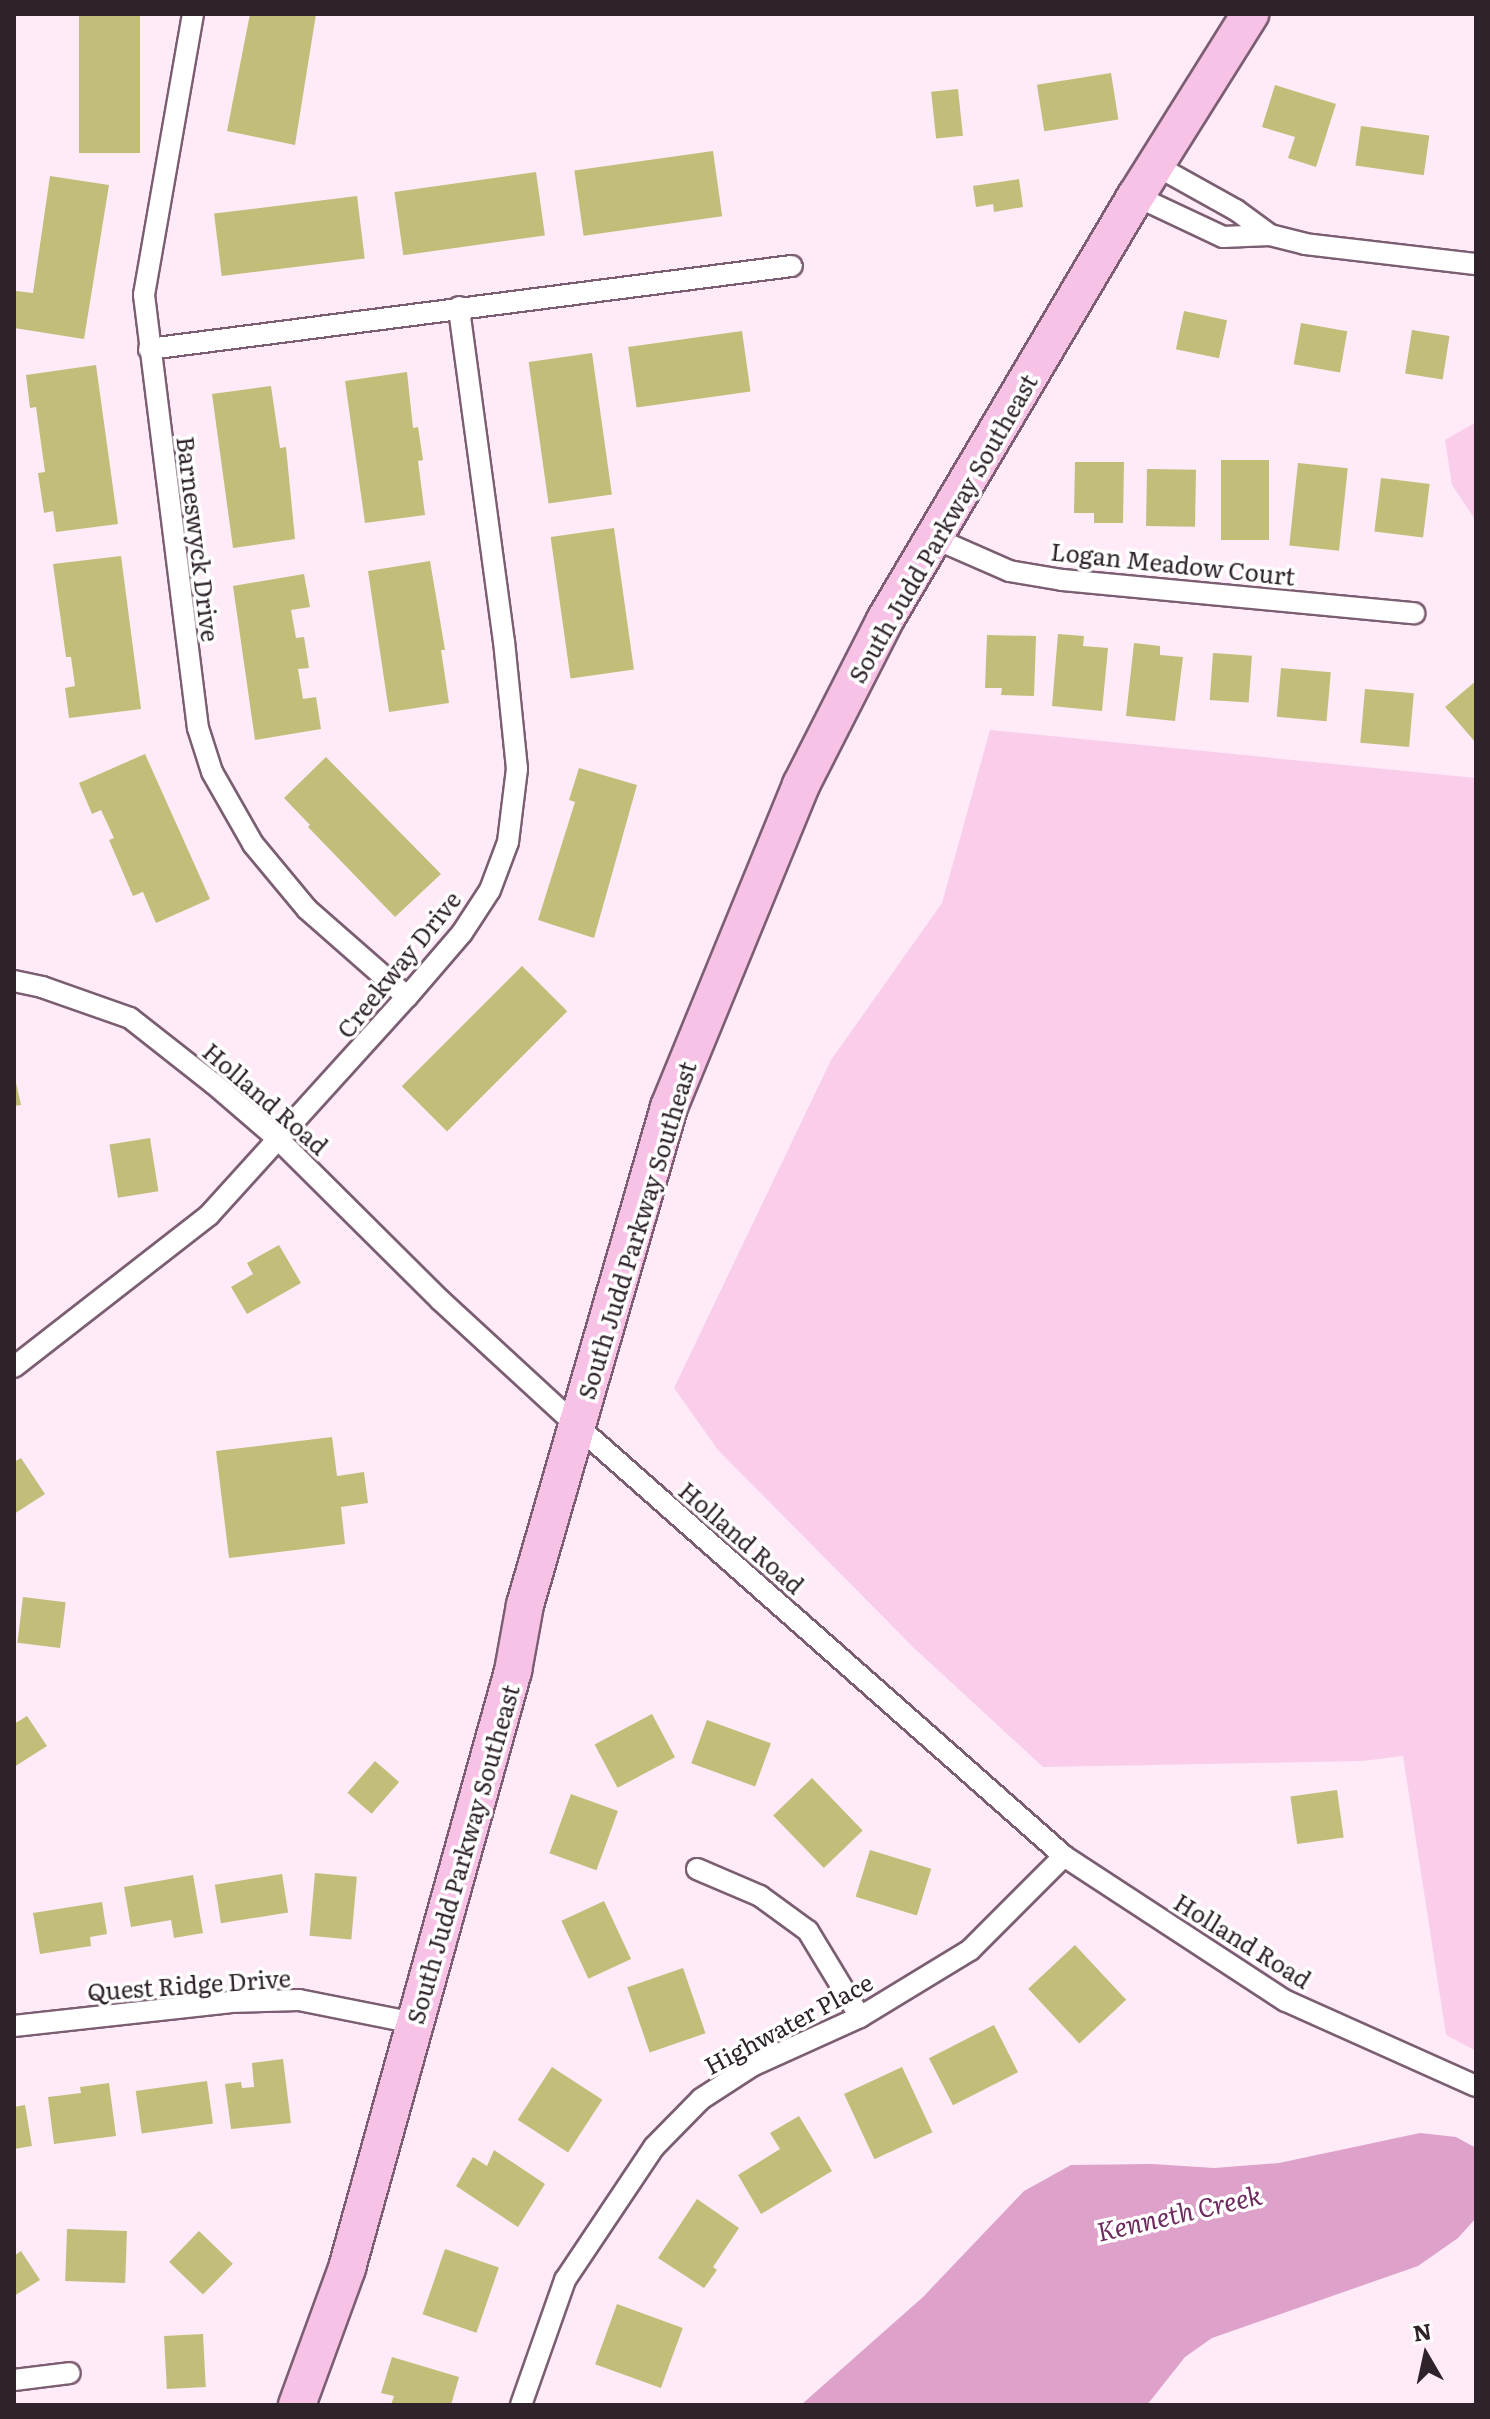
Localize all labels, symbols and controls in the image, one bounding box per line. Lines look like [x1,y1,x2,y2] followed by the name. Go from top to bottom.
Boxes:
[842,369,1042,687] street label: South Judd Parkway Southeast
[172,435,226,643] street label: Barneswyck Drive
[1049,536,1297,590] street label: Logan Meadow Court
[330,885,466,1043] street label: Creekway Drive
[198,1036,334,1160] street label: Holland Road
[571,1058,701,1402] street label: South Judd Parkway Southeast
[674,1475,810,1599] street label: Holland Road
[400,1681,524,2027] street label: South Judd Parkway Southeast
[1169,1886,1317,1994] street label: Holland Road
[86,1963,292,2005] street label: Quest Ridge Drive
[699,1967,877,2079] street label: Highwater Place
[1093,2178,1265,2246] water label: Kenneth Creek
[1410,2313,1434,2349] text: N
[1386,2315,1466,2395] north arrow

